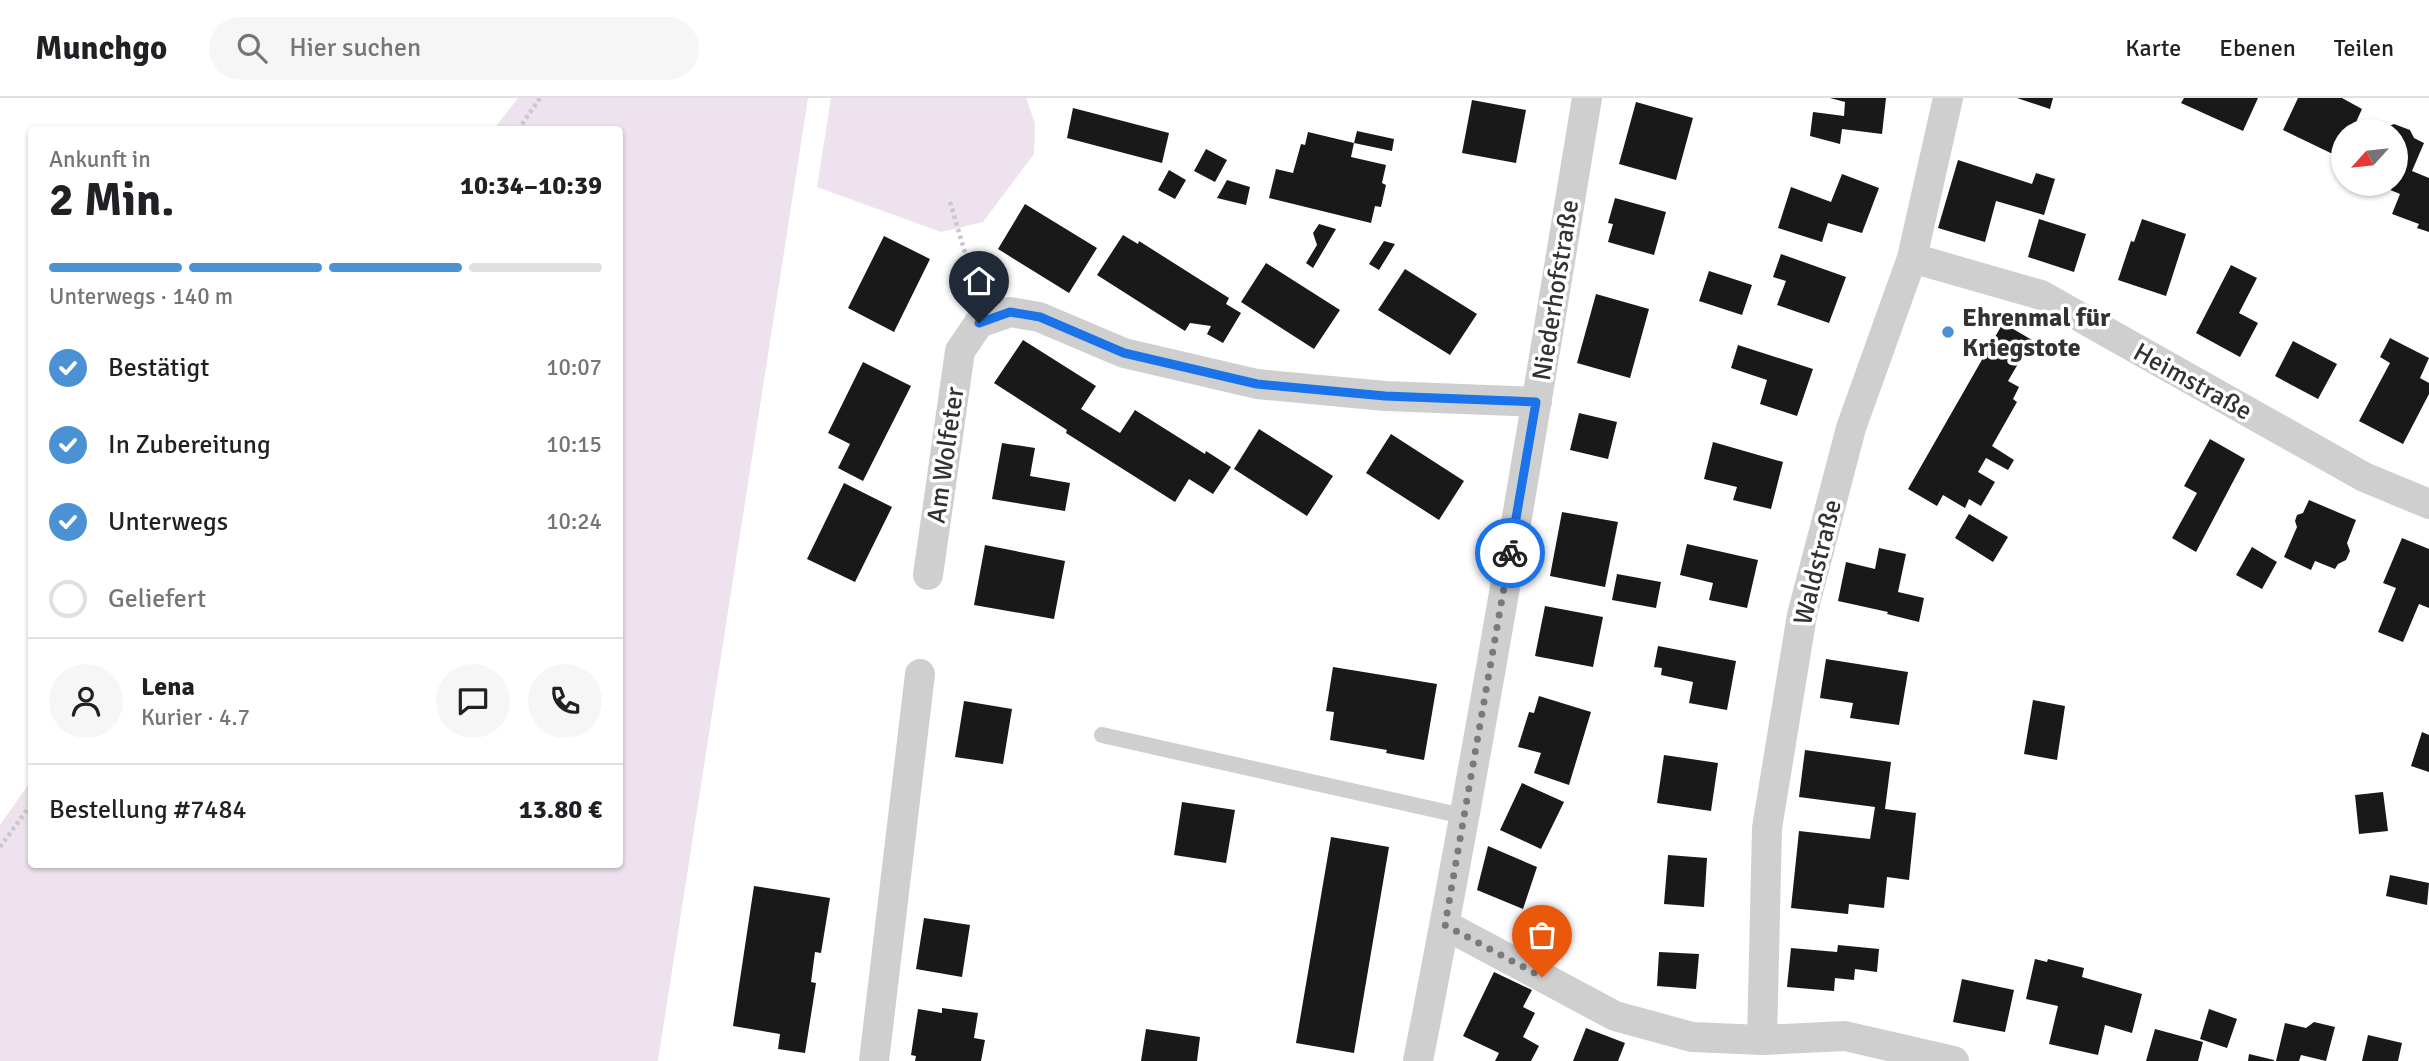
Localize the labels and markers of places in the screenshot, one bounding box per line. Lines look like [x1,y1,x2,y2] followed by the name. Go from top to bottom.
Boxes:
[949,251,1009,323] pin
[1962,302,2111,364] place label: Ehrenmal für Kriegstote
[1940,324,1956,340] marker: Ehrenmal für Kriegstote
[1512,905,1572,977] pin

